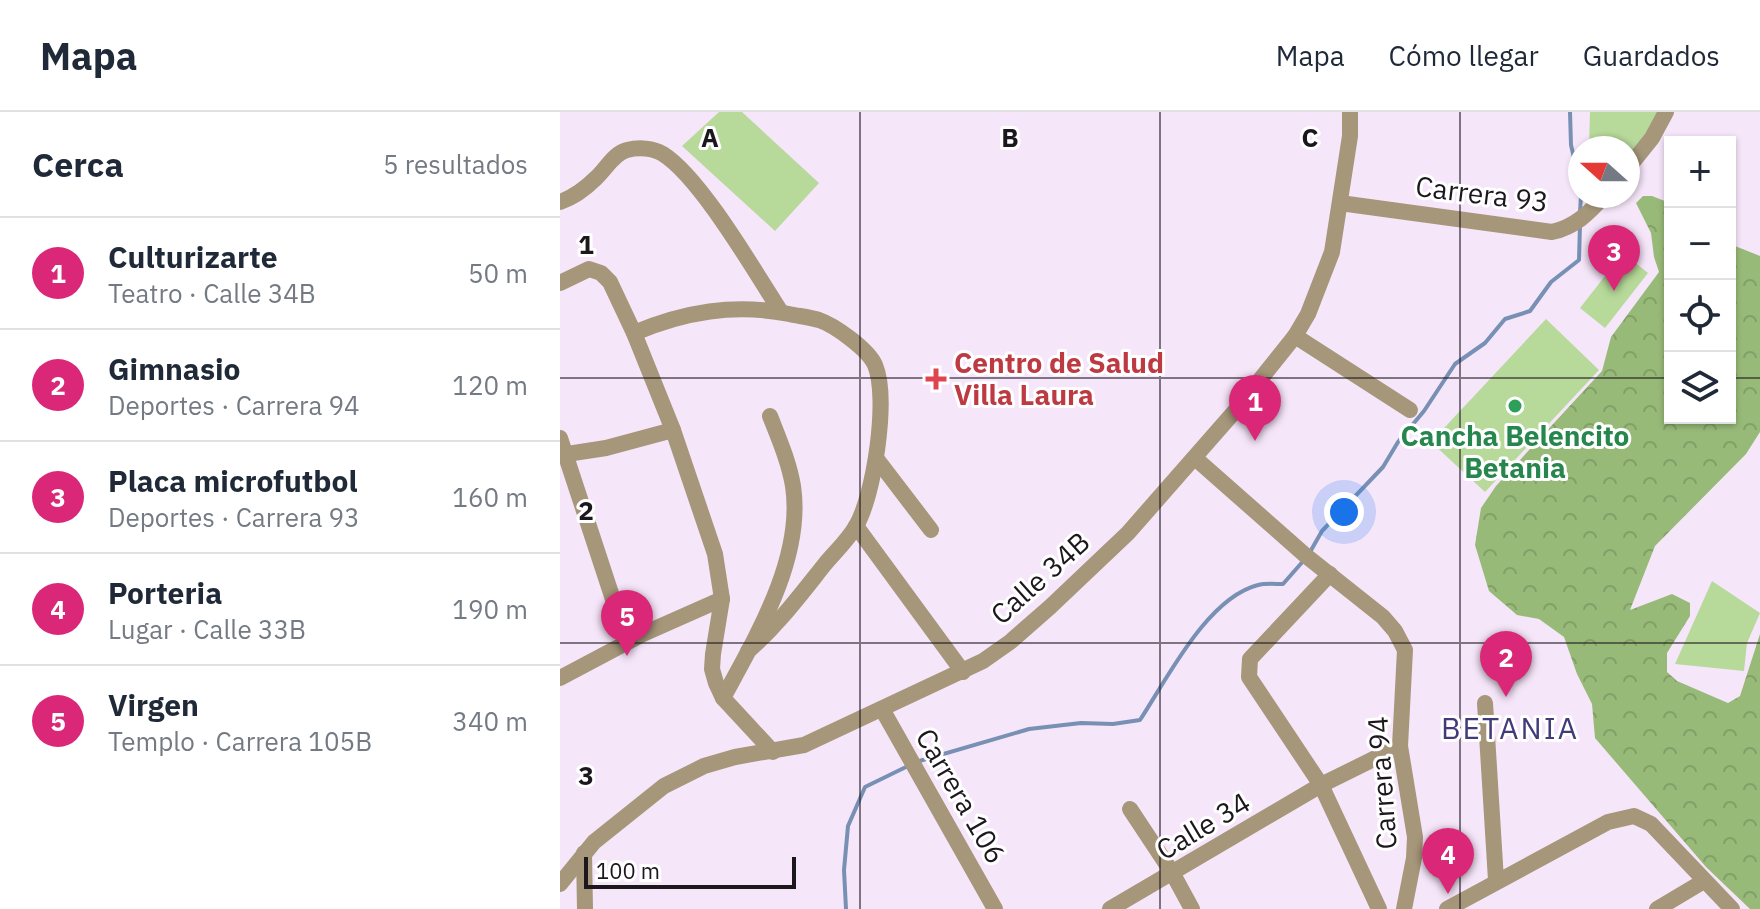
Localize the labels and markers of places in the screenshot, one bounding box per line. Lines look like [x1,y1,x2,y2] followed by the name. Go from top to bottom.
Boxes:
[1588,225,1640,291] pin: 3
[954,344,1164,413] place label: Centro de Salud Villa Laura
[925,368,947,390] marker: Centro de Salud Villa Laura
[1229,375,1281,441] pin: 1
[1506,397,1524,415] marker: Cancha Belencito Betania
[1401,417,1629,486] place label: Cancha Belencito Betania
[601,590,653,656] pin: 5
[1480,631,1532,697] pin: 2
[1422,828,1474,894] pin: 4

